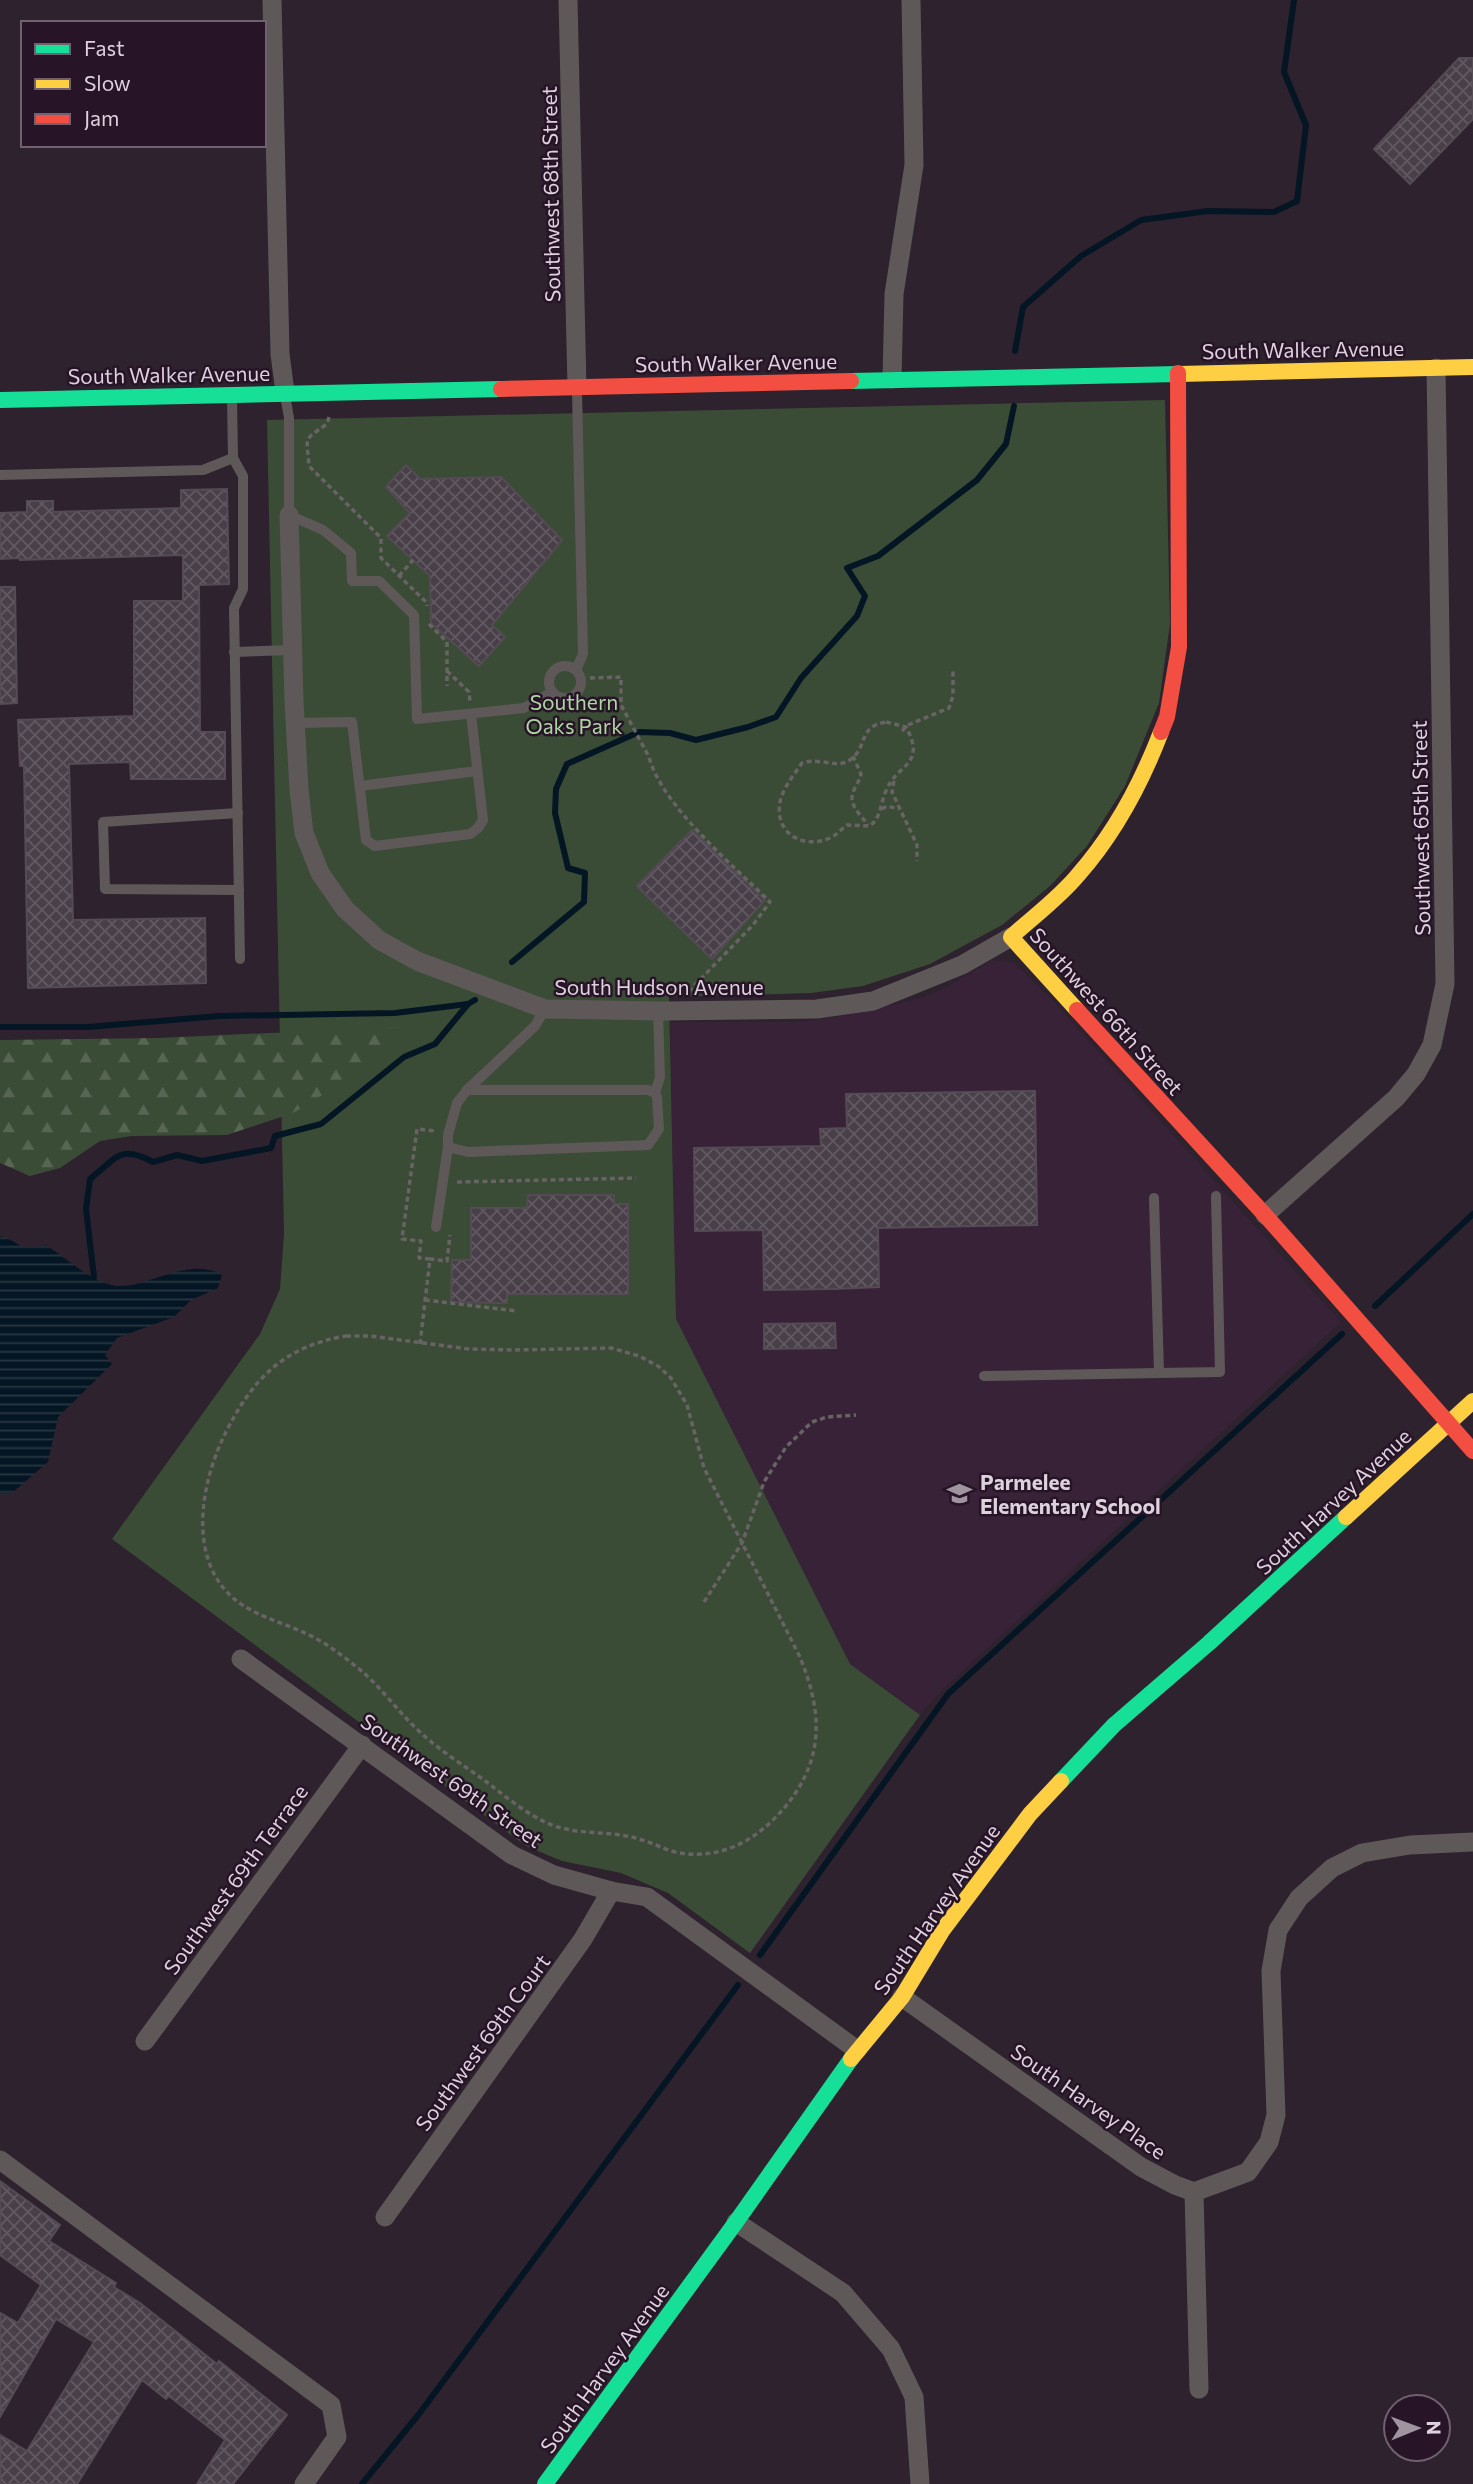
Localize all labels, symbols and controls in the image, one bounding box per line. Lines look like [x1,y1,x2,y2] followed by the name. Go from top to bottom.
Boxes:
[21,21,266,147] legend
[84,35,125,60] text: Fast
[84,70,131,95] text: Slow
[536,86,564,302] street label: Southwest 68th Street
[84,105,119,130] text: Jam
[1202,335,1404,363] street label: South Walker Avenue
[635,348,837,376] street label: South Walker Avenue
[68,360,270,388] street label: South Walker Avenue
[525,689,623,738] park label: Southern Oaks Park
[1406,720,1434,936] street label: Southwest 65th Street
[1025,922,1189,1100] street label: Southwest 66th Street
[554,974,764,999] street label: South Hudson Avenue
[1250,1423,1416,1579] street label: South Harvey Avenue
[980,1469,1161,1518] place label: Parmelee Elementary School
[946,1479,974,1507] school or university icon: Parmelee Elementary School
[356,1708,548,1852] street label: Southwest 69th Street
[158,1779,312,1979] street label: Southwest 69th Terrace
[868,1819,1004,1999] street label: South Harvey Avenue
[410,1949,554,2135] street label: Southwest 69th Court
[1007,2038,1171,2164] street label: South Harvey Place
[534,2279,674,2457] street label: South Harvey Avenue
[1382,2393,1452,2463] north arrow
[1423,2420,1446,2435] text: N

